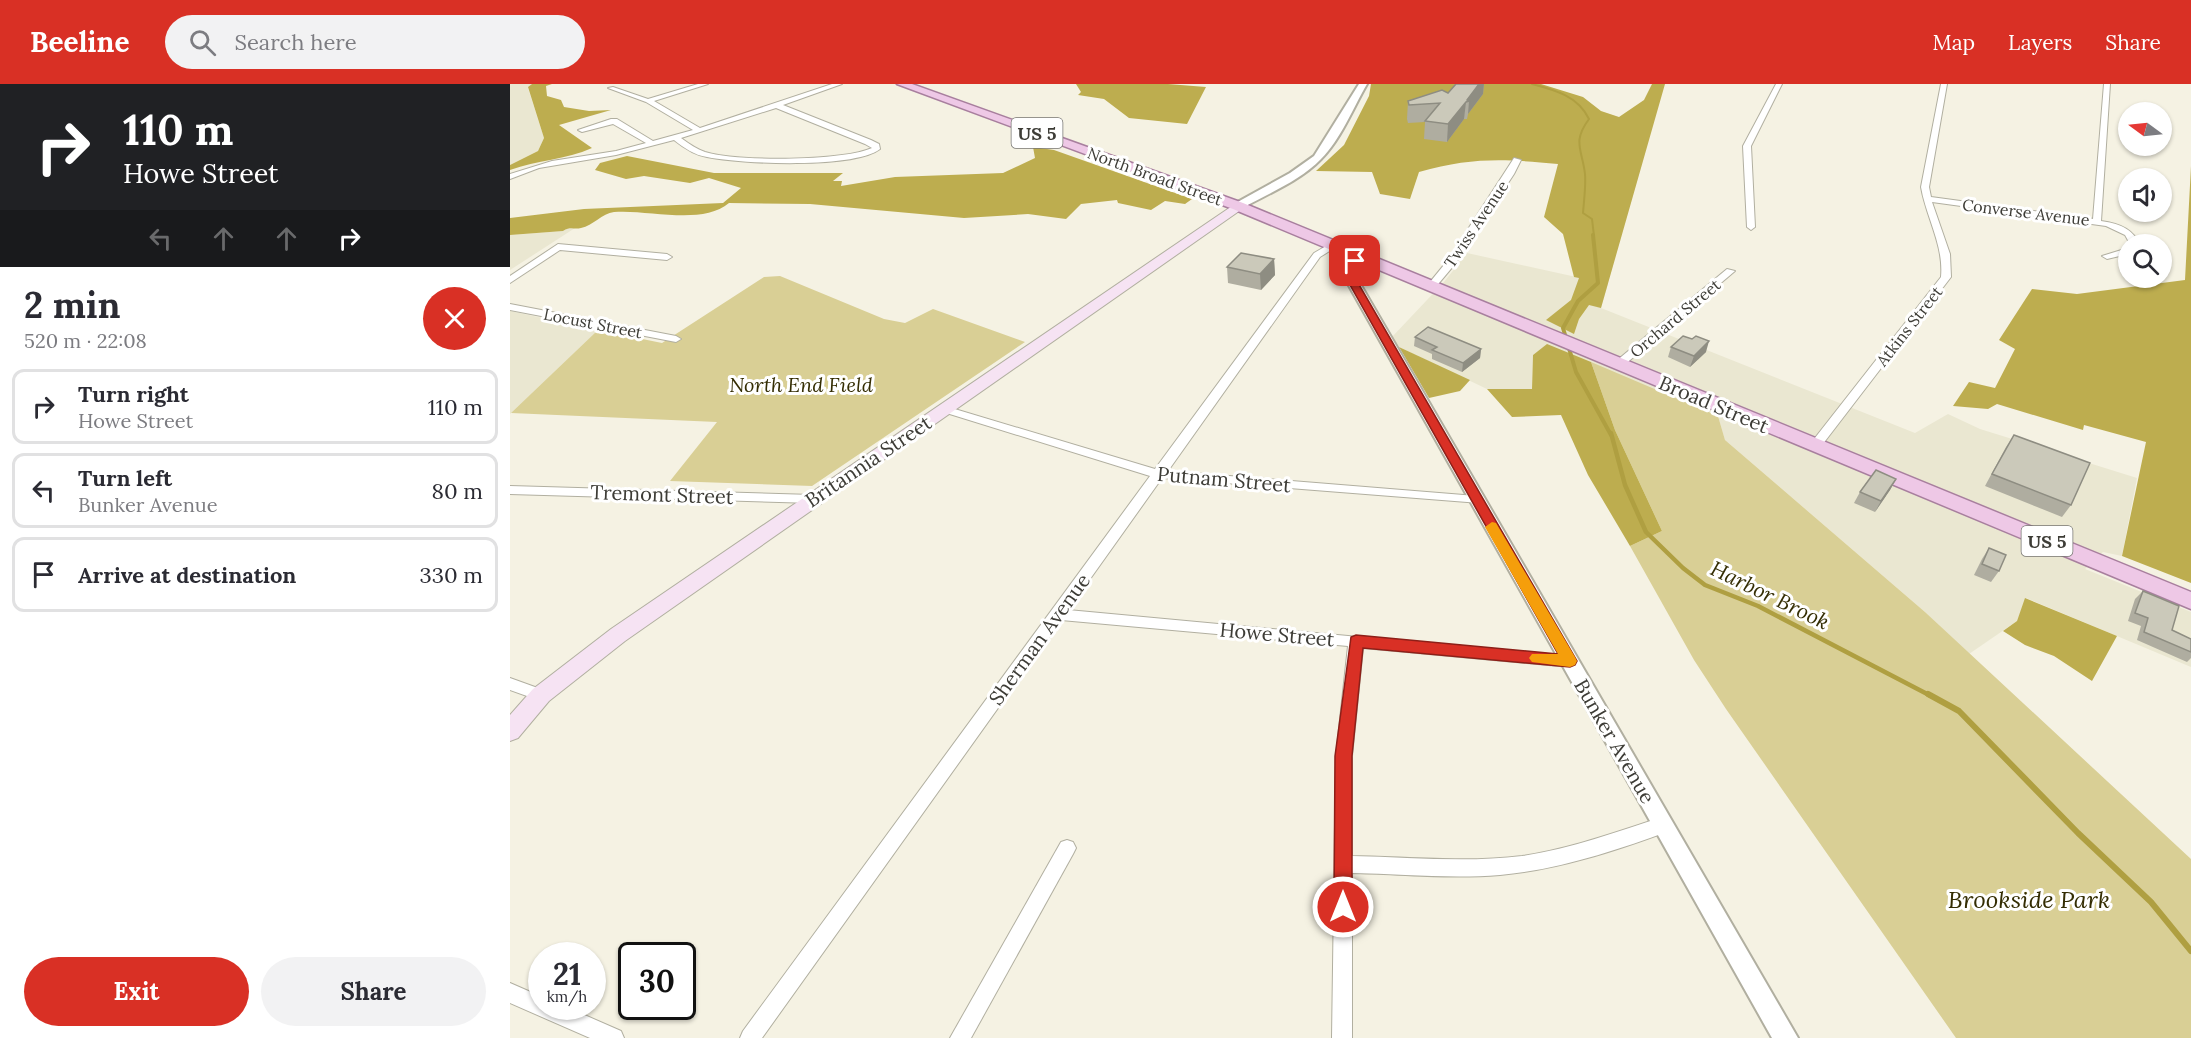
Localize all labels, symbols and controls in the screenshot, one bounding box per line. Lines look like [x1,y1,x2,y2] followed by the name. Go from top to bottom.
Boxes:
[165,15,585,69] search box
[30,24,129,60] text: Beeline
[186,26,219,59] icon: search
[234,28,357,56] text: Search here
[1932,29,1975,56] text: Map
[2008,29,2072,56] text: Layers
[2105,29,2161,56] text: Share
[2118,102,2172,156] north arrow
[2118,102,2172,288] map controls
[123,103,234,157] text: 110 m
[24,108,102,186] icon: right
[1012,118,1062,148] road number: US 5
[1085,142,1226,210] street label: North Broad Street
[123,156,279,190] text: Howe Street
[2118,168,2172,222] button: sound
[1440,176,1513,271] street label: Twiss Avenue
[1961,194,2091,230] street label: Converse Avenue
[144,222,177,255] icon: left
[207,222,240,255] icon: ahead
[270,222,303,255] icon: ahead
[333,222,366,255] icon: right
[2118,234,2172,288] button: search
[1329,235,1380,286] pin
[1338,244,1371,277] icon: arrive
[1626,274,1725,362] street label: Orchard Street
[1871,281,1947,371] street label: Atkins Street
[24,282,121,328] text: 2 min
[423,287,486,350] button: close
[542,304,645,342] street label: Locust Street
[24,328,147,353] text: 520 m · 22:08
[1655,370,1773,438] street label: Broad Street
[729,372,874,397] park label: North End Field
[78,380,189,408] text: Turn right
[27,390,60,423] icon: right
[428,393,483,421] text: 110 m
[78,408,193,433] text: Howe Street
[800,409,936,512] street label: Britannia Street
[1156,461,1292,497] street label: Putnam Street
[78,464,172,492] text: Turn left
[27,474,60,507] icon: left
[432,477,483,505] text: 80 m
[590,479,734,509] street label: Tremont Street
[78,492,218,517] text: Bunker Avenue
[2022,526,2072,556] road number: US 5
[1706,555,1834,635] water label: Harbor Brook
[27,558,60,591] icon: arrive
[78,561,296,589] text: Arrive at destination
[419,561,483,589] text: 330 m
[983,568,1095,710] street label: Sherman Avenue
[1219,617,1336,651] street label: Howe Street
[1569,674,1661,808] street label: Bunker Avenue
[1311,875,1375,939] position arrow
[1948,884,2110,915] park label: Brookside Park
[618,942,696,1020] speed limit sign: 30
[553,955,581,993] text: 21
[24,957,249,1026] button: Exit
[261,957,486,1026] button: Share
[547,987,587,1006] text: km/h

